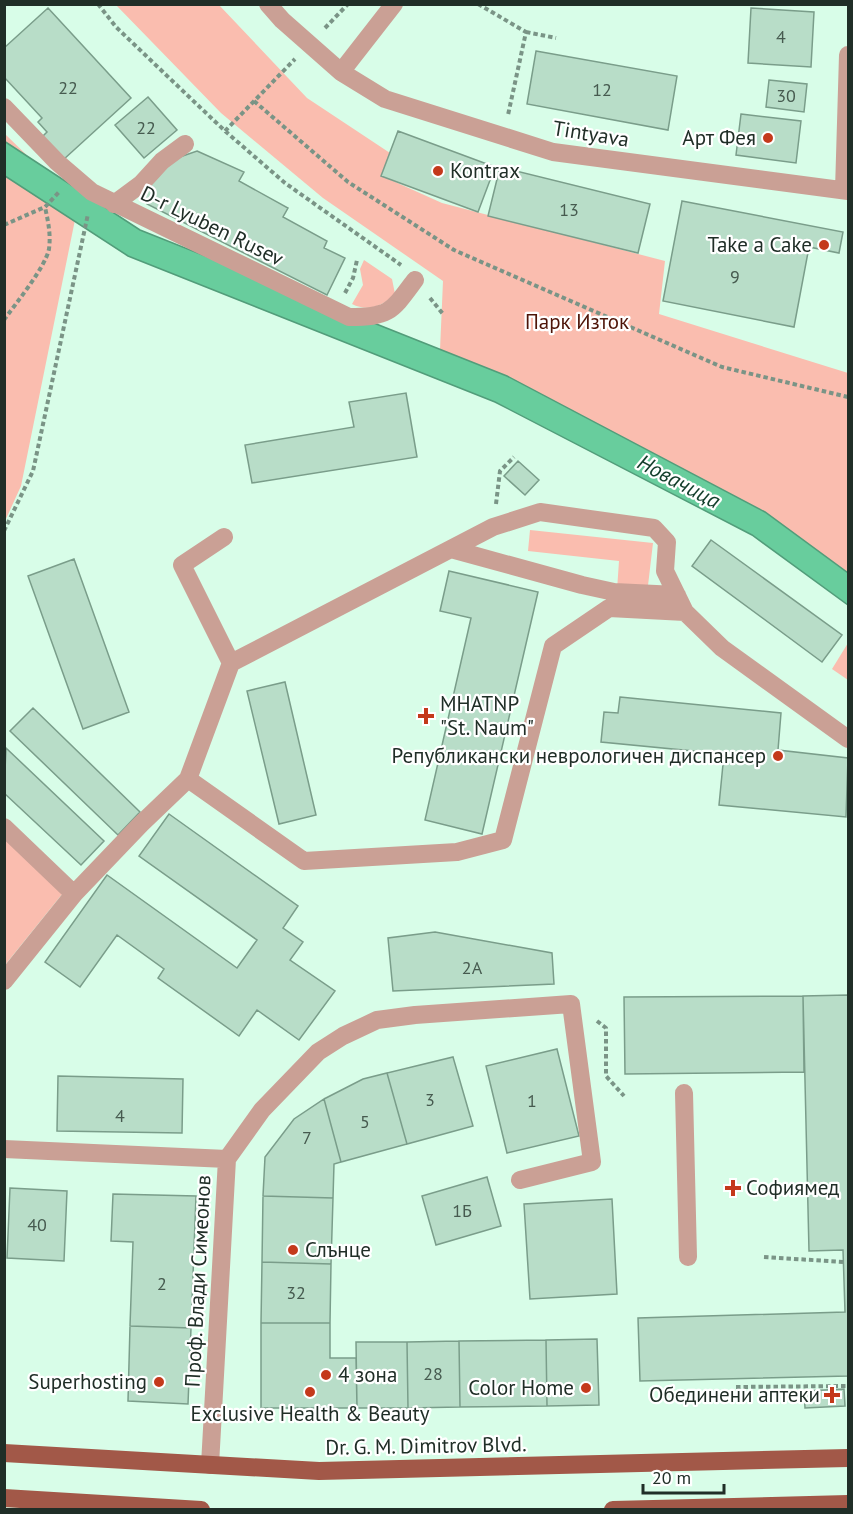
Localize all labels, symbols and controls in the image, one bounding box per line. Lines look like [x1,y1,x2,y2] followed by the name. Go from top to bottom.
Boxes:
[776,25,786,48] house number: 4
[58,76,78,99] house number: 22
[592,78,612,101] house number: 12
[776,84,796,107] house number: 30
[551,114,631,153] street label: Tintyava
[136,116,156,139] house number: 22
[682,124,756,151] place label: Арт Фея
[761,131,775,145] marker: Арт Фея
[450,157,520,184] place label: Kontrax
[431,164,445,178] marker: Kontrax
[136,179,288,272] street label: D-r Lyuben Rusev
[559,198,579,221] house number: 13
[708,231,812,258] place label: Take a Cake
[817,238,831,252] marker: Take a Cake
[730,265,740,288] house number: 9
[525,308,629,335] park label: Парк Изток
[633,448,725,515] water label: Новачица
[440,690,534,741] place label: MHATNP "St. Naum"
[417,707,435,725] marker: MHATNP "St. Naum"
[392,742,766,769] place label: Републикански неврологичен диспансер
[771,749,785,763] marker: Републикански неврологичен диспансер
[462,956,483,979] house number: 2А
[425,1088,435,1111] house number: 3
[527,1089,537,1112] house number: 1
[115,1104,125,1127] house number: 4
[360,1110,370,1133] house number: 5
[302,1126,312,1149] house number: 7
[178,1174,217,1388] street label: Проф. Влади Симеонов
[746,1174,839,1201] place label: Софиямед
[724,1179,742,1197] marker: Софиямед
[452,1199,472,1222] house number: 1Б
[27,1213,47,1236] house number: 40
[305,1236,371,1263] place label: Слънце
[286,1243,300,1257] marker: Слънце
[157,1272,167,1295] house number: 2
[286,1281,306,1304] house number: 32
[338,1361,397,1388] place label: 4 зона
[423,1362,443,1385] house number: 28
[28,1368,147,1395] place label: Superhosting
[319,1368,333,1382] marker: 4 зона
[468,1374,574,1401] place label: Color Home
[152,1375,166,1389] marker: Superhosting
[579,1381,593,1395] marker: Color Home
[649,1381,820,1408] place label: Обединени аптеки
[303,1385,317,1399] marker: Exclusive Health & Beauty
[825,1388,839,1402] marker: Обединени аптеки
[191,1400,430,1427] place label: Exclusive Health & Beauty
[325,1430,527,1461] street label: Dr. G. M. Dimitrov Blvd.
[643,1457,724,1495] scale bar
[652,1466,691,1489] text: 20 m

